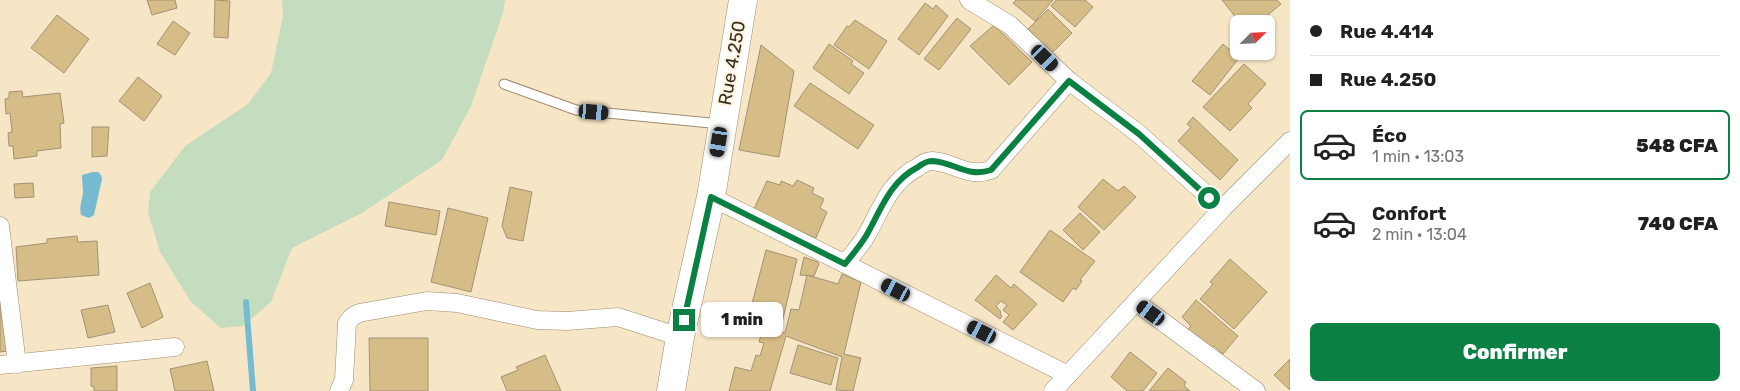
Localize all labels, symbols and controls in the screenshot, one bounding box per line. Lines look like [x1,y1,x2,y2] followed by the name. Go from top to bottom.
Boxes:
[1230,15,1275,60] north arrow
[1230,15,1275,60] map controls
[714,19,750,107] street label: Rue 4.250
[1340,20,1434,43] text: Rue 4.414
[1029,42,1061,74] car
[1340,68,1436,91] text: Rue 4.250
[578,103,609,121] car
[1312,123,1357,168] icon: car
[1372,124,1407,147] text: Éco
[709,126,728,158] car
[1636,134,1718,157] text: 548 CFA
[1372,147,1464,166] text: 1 min · 13:03
[1198,187,1220,209] route start
[1312,201,1357,246] icon: car
[1372,202,1446,225] text: Confort
[1638,212,1718,235] text: 740 CFA
[1372,225,1467,244] text: 2 min · 13:04
[879,277,912,303] car
[1134,298,1167,328] car
[702,302,784,338] callout: 1 min
[673,309,695,331] route end
[721,310,763,329] text: 1 min
[965,319,998,345] car
[1310,323,1720,381] button: Confirmer

